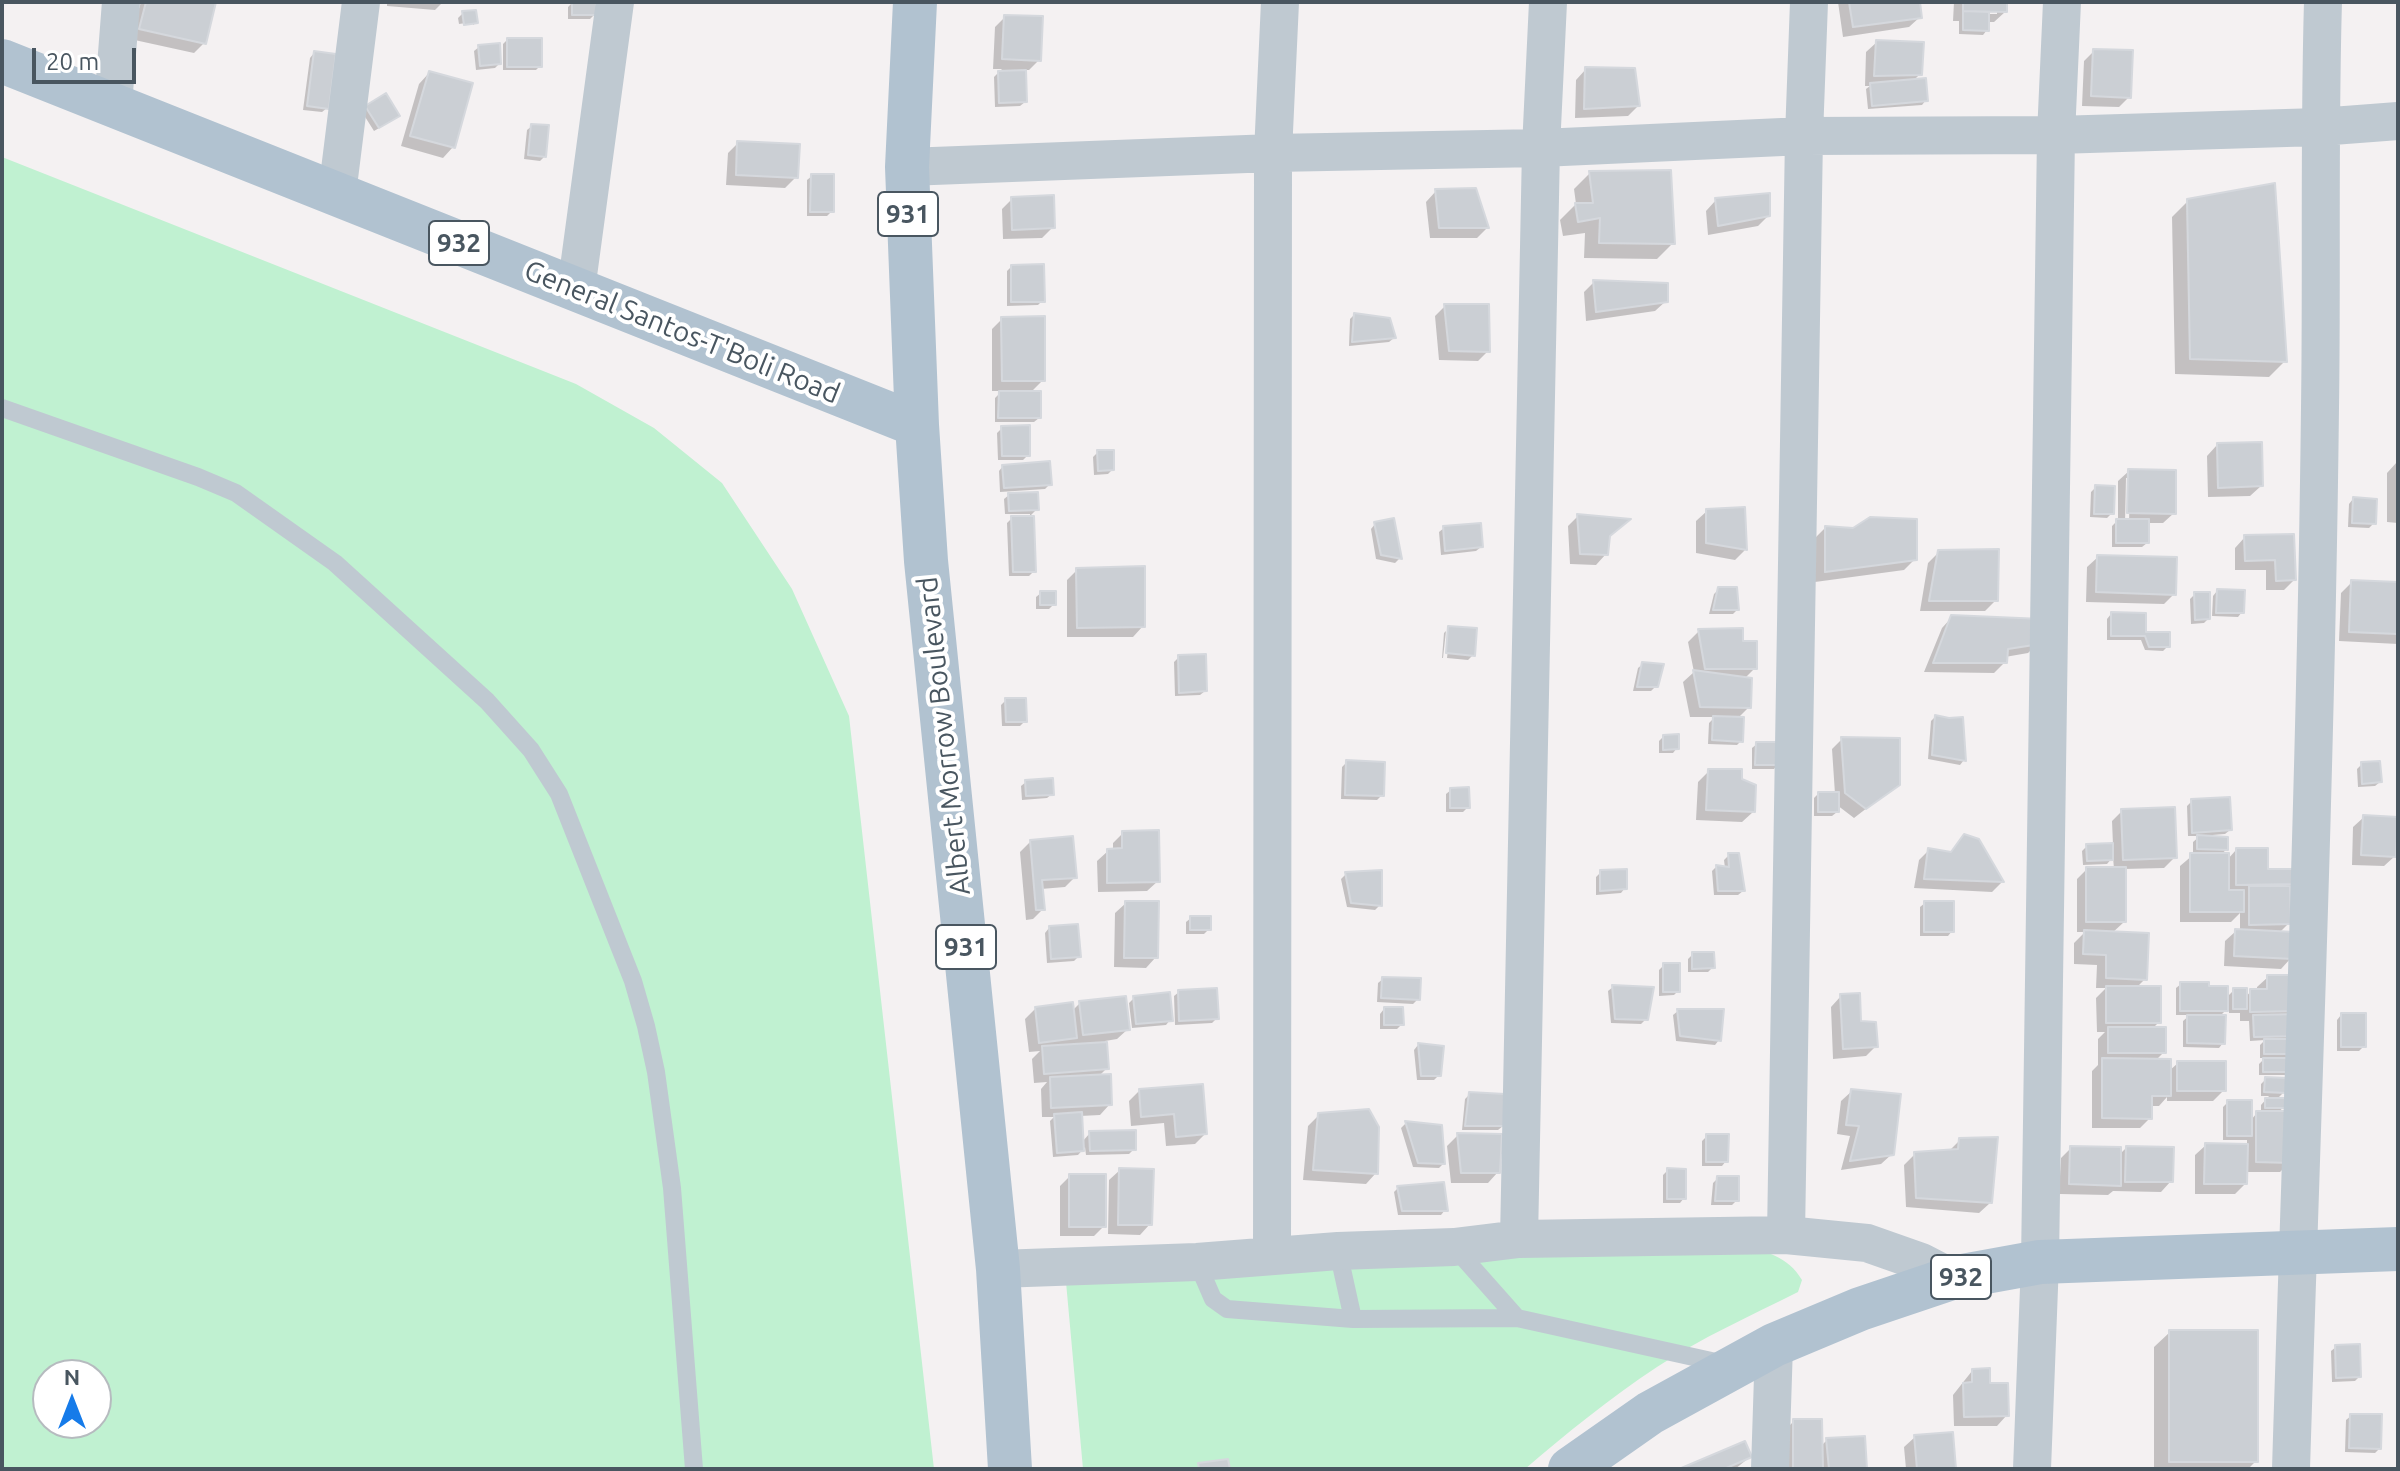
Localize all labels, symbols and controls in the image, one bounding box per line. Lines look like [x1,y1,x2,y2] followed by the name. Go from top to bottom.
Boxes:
[36,32,140,82] scale bar
[46,48,99,75] text: 20 m
[878,192,938,236] road number: 931
[429,221,489,265] road number: 932
[519,253,845,411] street label: General Santos-T'Boli Road
[911,575,977,897] street label: Albert Morrow Boulevard
[936,925,996,969] road number: 931
[1931,1255,1991,1299] road number: 932
[32,1359,112,1439] north arrow
[64,1364,80,1389] text: N

